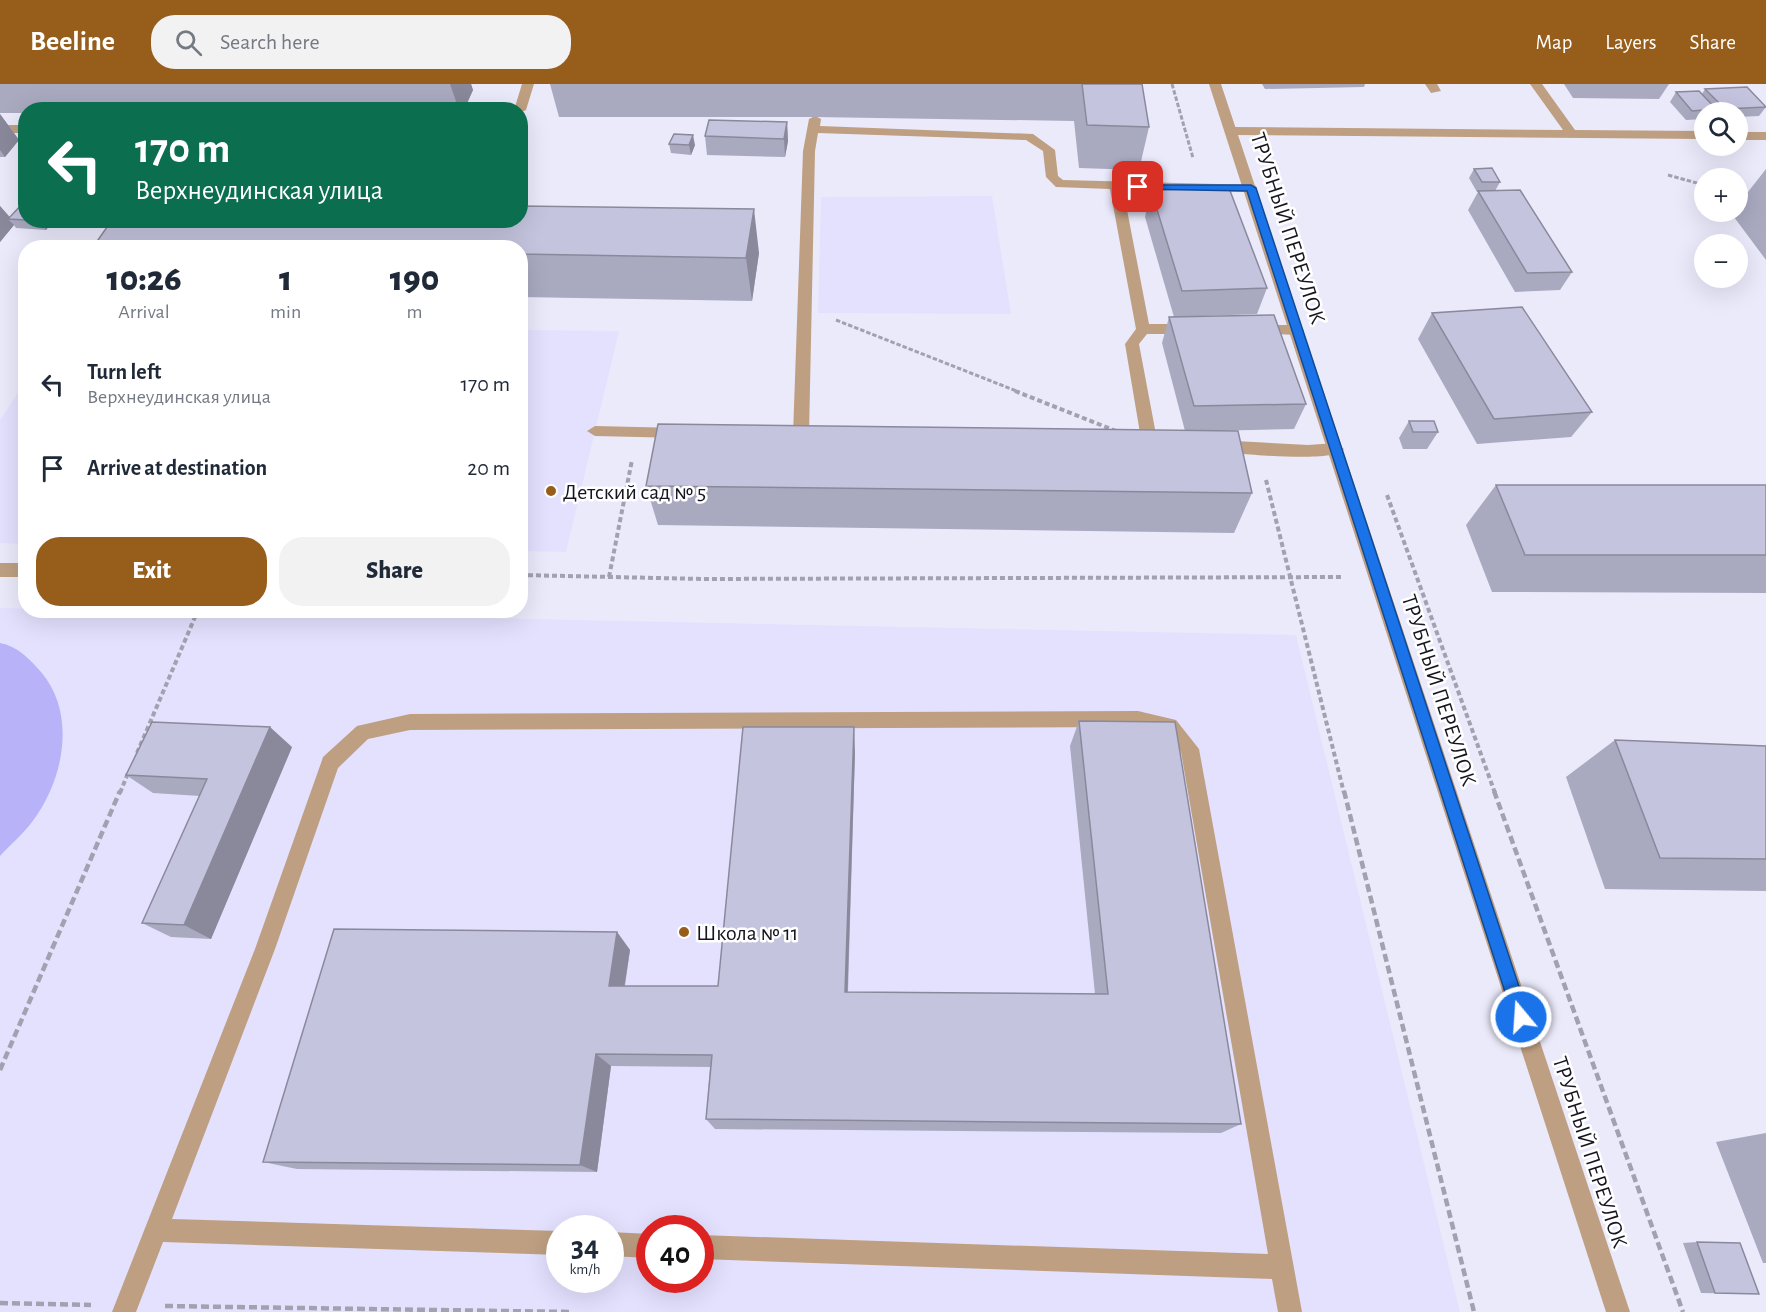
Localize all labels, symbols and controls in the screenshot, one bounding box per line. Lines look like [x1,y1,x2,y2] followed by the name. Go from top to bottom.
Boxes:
[151,15,571,69] search box
[172,26,205,59] icon: search
[30,28,115,56] text: Beeline
[220,31,320,53] text: Search here
[1536,32,1572,53] text: Map
[1605,32,1656,53] text: Layers
[1689,32,1736,53] text: Share
[1694,102,1748,288] map controls
[1694,102,1748,156] button: search
[36,126,114,204] icon: left
[135,128,230,170] text: 170 m
[1247,130,1329,327] street label: ТРУБНЫЙ ПЕРЕУЛОК
[1112,161,1163,212] pin
[1694,168,1748,222] button: +
[1121,170,1154,203] icon: arrive
[135,177,383,204] text: Верхнеудинская улица
[1694,234,1748,288] button: −
[107,261,182,297] text: 10:26
[279,261,292,297] text: 1
[390,261,439,297] text: 190
[118,302,170,322] text: Arrival
[270,302,301,322] text: min
[407,302,423,322] text: m
[87,361,161,383] text: Turn left
[36,368,69,401] icon: left
[460,373,510,395] text: 170 m
[87,387,271,407] text: Верхнеудинская улица
[36,452,69,485] icon: arrive
[87,457,267,479] text: Arrive at destination
[467,457,510,479] text: 20 m
[563,481,706,503] place label: Детский сад № 5
[544,484,558,498] marker: Детский сад № 5
[36,537,267,606] button: Exit
[279,537,510,606] button: Share
[1398,592,1480,789] street label: ТРУБНЫЙ ПЕРЕУЛОК
[696,922,798,944] place label: Школа № 11
[677,925,691,939] marker: Школа № 11
[1489,985,1553,1049] position arrow
[1549,1054,1631,1251] street label: ТРУБНЫЙ ПЕРЕУЛОК
[636,1215,714,1293] speed limit sign: 40
[571,1232,599,1262] text: 34
[570,1262,600,1277] text: km/h

